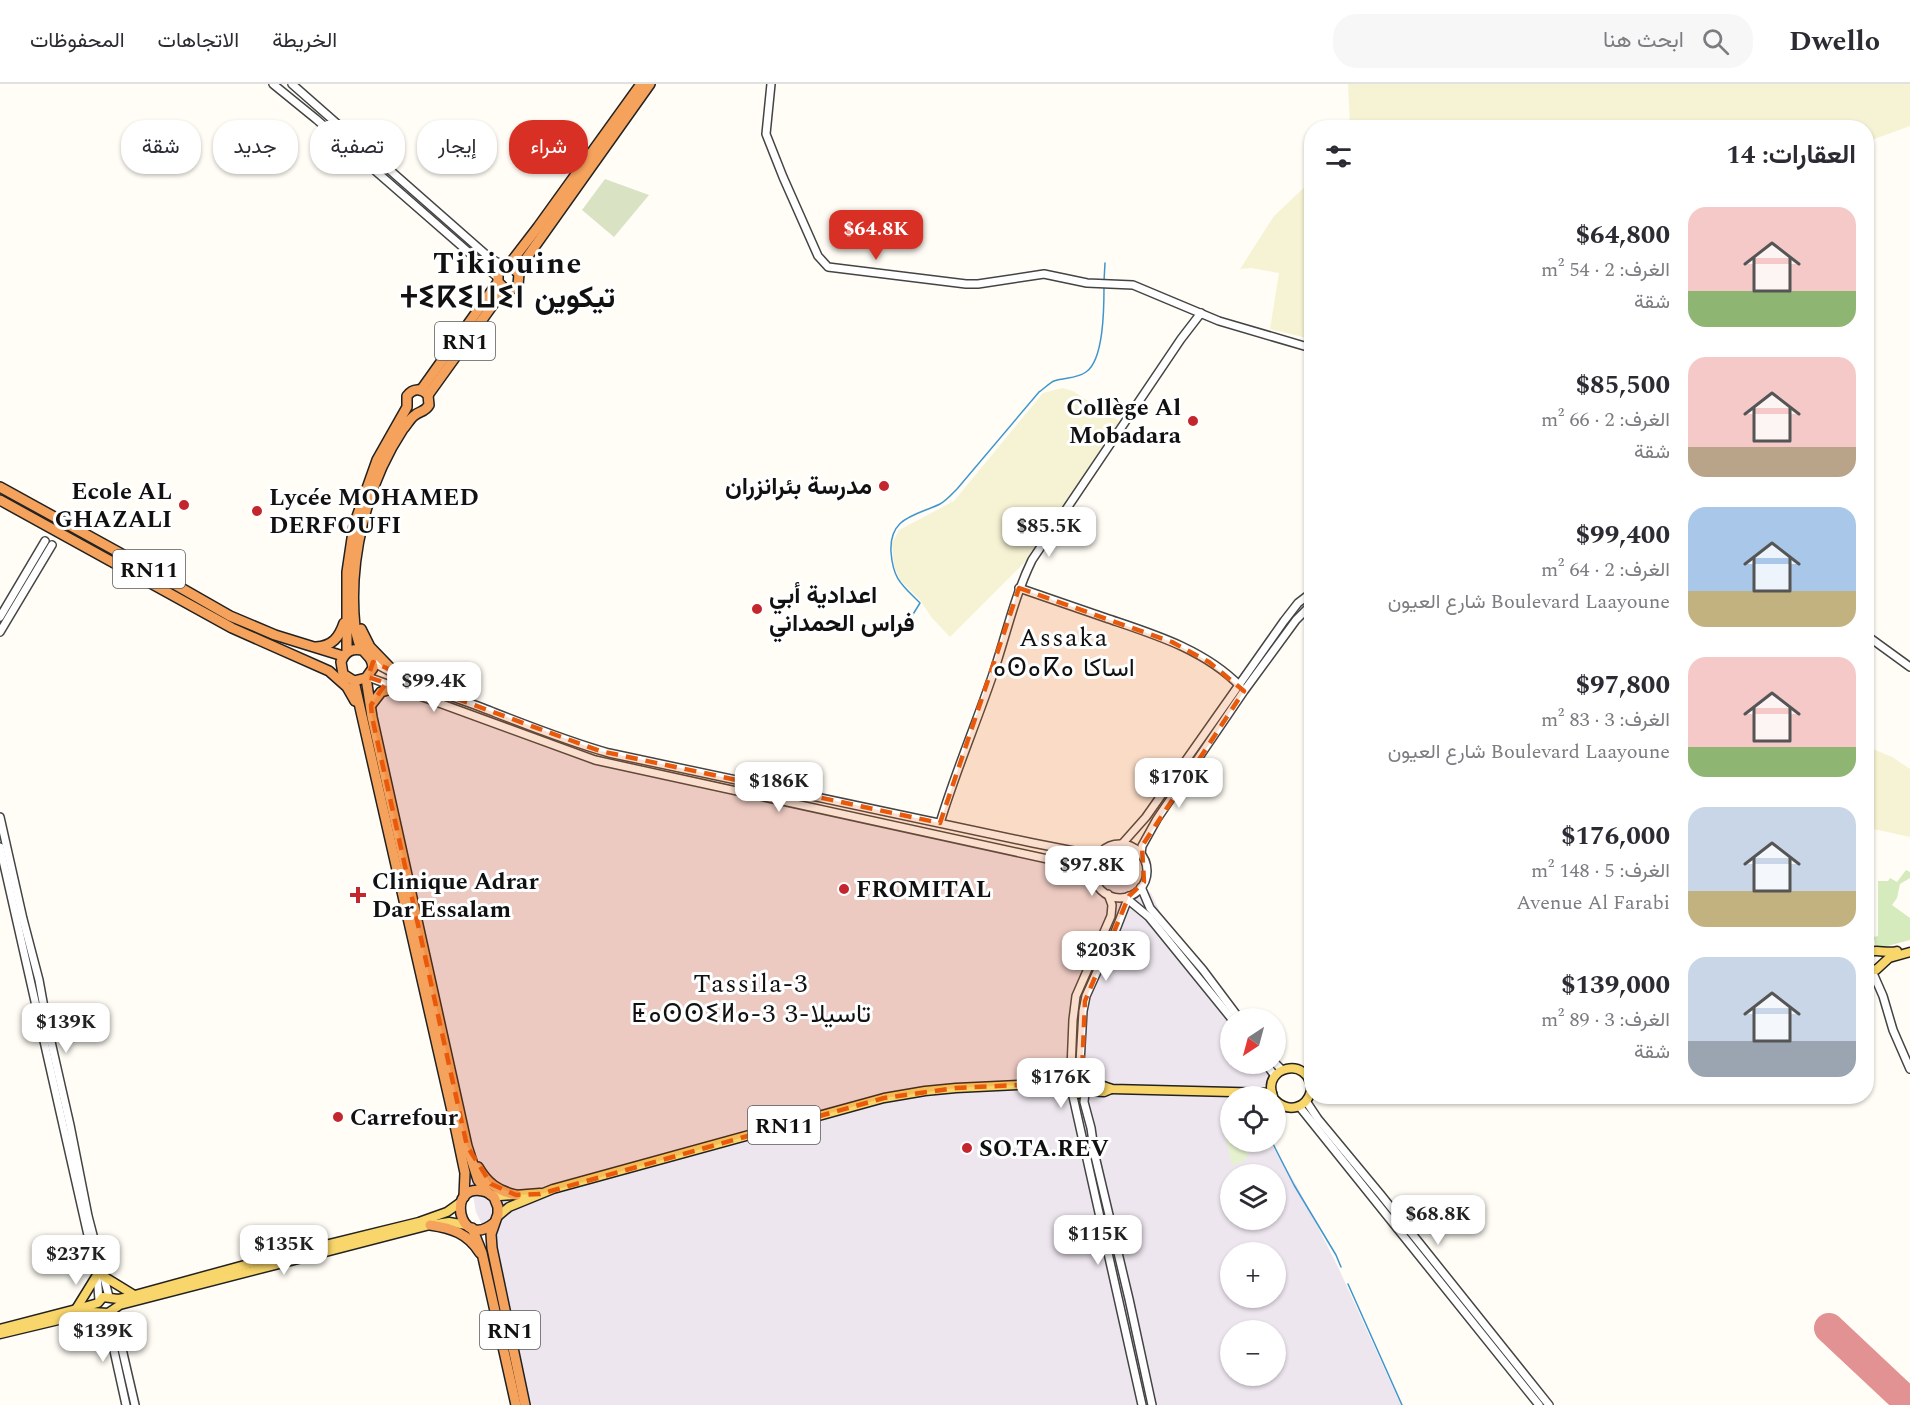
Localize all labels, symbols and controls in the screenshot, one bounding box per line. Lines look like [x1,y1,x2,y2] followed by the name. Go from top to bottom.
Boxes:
[1333,14,1753,68] search box
[1789,20,1880,63] text: Dwello
[1603,24,1684,57] text: ابحث هنا
[30,25,125,57] text: المحفوظات
[158,25,239,57] text: الاتجاهات
[272,25,337,57] text: الخريطة
[1699,25,1732,58] icon: search
[121,120,201,174] chip: شقة
[213,120,298,174] chip: جديد
[310,120,405,174] chip: تصفية
[417,120,497,174] chip: إيجار
[509,120,588,174] chip: شراء
[1726,135,1856,175] text: العقارات: 14
[1322,140,1355,173] icon: filters
[827,210,925,261] pin: $64.8K
[843,214,909,244] text: $64.8K
[1576,215,1670,255] text: $64,800
[1736,231,1808,303] icon: home
[401,241,615,321] district label: Tikiouine ⵜⵉⴽⵉⵡⵉⵏ تيكوين
[1541,255,1670,285] text: الغرف: 2 · 54 m²
[1634,287,1670,317] text: شقة
[435,322,495,360] road number: RN1
[1576,365,1670,405] text: $85,500
[1736,381,1808,453] icon: home
[1066,390,1182,454] place label: Collège Al Mobadara
[1541,405,1670,435] text: الغرف: 2 · 66 m²
[1186,414,1200,428] marker: Collège Al Mobadara
[1634,437,1670,467] text: شقة
[725,469,872,505] place label: مدرسة بئرانزران
[55,474,172,538] place label: Ecole AL GHAZALI
[877,479,891,493] marker: مدرسة بئرانزران
[269,480,479,544] place label: Lycée MOHAMED DERFOUFI
[177,498,191,512] marker: Ecole AL GHAZALI
[250,504,264,518] marker: Lycée MOHAMED DERFOUFI
[1000,507,1098,558] pin: $85.5K
[1016,511,1082,541] text: $85.5K
[1576,515,1670,555] text: $99,400
[1736,531,1808,603] icon: home
[113,550,185,588] road number: RN11
[1541,555,1670,585] text: الغرف: 2 · 64 m²
[769,578,915,643] place label: اعدادية أبي فراس الحمداني
[1388,587,1670,617] text: Boulevard Laayoune شارع العيون
[750,602,764,616] marker: اعدادية أبي فراس الحمداني
[993,618,1135,688] district label: Assaka ⴰⵙⴰⴽⴰ اساكا
[385,662,483,713] pin: $99.4K
[1576,665,1670,705] text: $97,800
[401,666,467,696] text: $99.4K
[1736,681,1808,753] icon: home
[1541,705,1670,735] text: الغرف: 3 · 83 m²
[1388,737,1670,767] text: Boulevard Laayoune شارع العيون
[1137,758,1221,809] pin: $170K
[737,762,821,813] pin: $186K
[1149,762,1209,792] text: $170K
[749,766,809,796] text: $186K
[1561,816,1670,856] text: $176,000
[1736,831,1808,903] icon: home
[1043,846,1141,897] pin: $97.8K
[1059,850,1125,880] text: $97.8K
[1531,856,1670,886] text: الغرف: 5 · 148 m²
[372,864,539,928] place label: Clinique Adrar Dar Essalam
[856,872,991,908] place label: FROMITAL
[837,882,851,896] marker: FROMITAL
[349,886,367,904] marker: Clinique Adrar Dar Essalam
[1516,888,1670,918] text: Avenue Al Farabi
[1064,931,1148,982] pin: $203K
[1076,935,1136,965] text: $203K
[631,964,871,1034] district label: Tassila-3 ⵟⴰⵙⵙⵉⵍⴰ-3 3-تاسيلا
[1561,965,1670,1005] text: $139,000
[1736,981,1808,1053] icon: home
[24,1003,108,1054] pin: $139K
[1541,1005,1670,1035] text: الغرف: 3 · 89 m²
[36,1007,96,1037] text: $139K
[1220,1008,1286,1074] north arrow
[1220,1008,1286,1386] map controls
[1634,1037,1670,1067] text: شقة
[1019,1058,1103,1109] pin: $176K
[1031,1062,1091,1092] text: $176K
[1220,1086,1286,1152] button: locate
[350,1100,459,1136] place label: Carrefour
[748,1106,820,1144] road number: RN11
[331,1110,345,1124] marker: Carrefour
[979,1131,1109,1167] place label: SO.TA.REV
[960,1141,974,1155] marker: SO.TA.REV
[1220,1164,1286,1230] button: layers
[1389,1195,1487,1246] pin: $68.8K
[1405,1199,1471,1229] text: $68.8K
[1056,1215,1140,1266] pin: $115K
[1068,1219,1128,1249] text: $115K
[242,1225,326,1276] pin: $135K
[254,1229,314,1259] text: $135K
[34,1235,118,1286] pin: $237K
[46,1239,106,1269] text: $237K
[1220,1242,1286,1308] button: +
[480,1311,540,1349] road number: RN1
[61,1312,145,1363] pin: $139K
[73,1316,133,1346] text: $139K
[1220,1320,1286,1386] button: −

